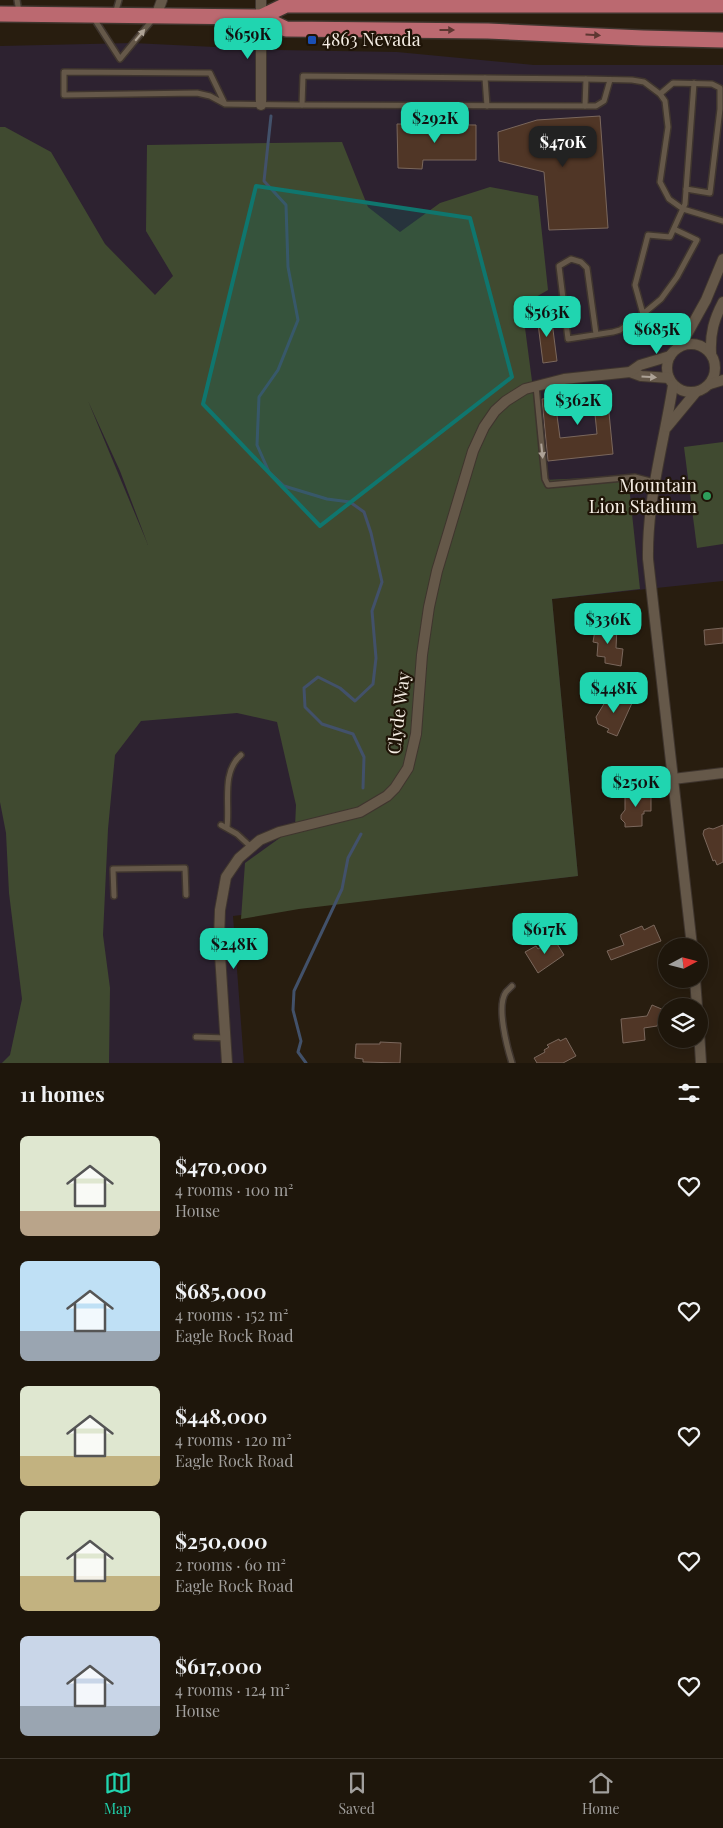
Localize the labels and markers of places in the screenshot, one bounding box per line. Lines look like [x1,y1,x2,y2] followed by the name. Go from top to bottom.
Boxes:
[213,18,283,60] pin: $659K
[322,27,421,51] place label: 4863 Nevada
[306,34,318,46] marker: 4863 Nevada
[400,102,470,144] pin: $292K
[528,126,598,168] pin: $470K
[512,296,582,338] pin: $563K
[622,312,692,355] pin: $685K
[543,384,613,426] pin: $362K
[589,473,697,518] place label: Mountain Lion Stadium
[701,490,713,502] marker: Mountain Lion Stadium
[573,602,643,645] pin: $336K
[579,672,649,714] pin: $448K
[601,766,671,808] pin: $250K
[510,912,580,955] pin: $617K
[199,928,269,970] pin: $248K

